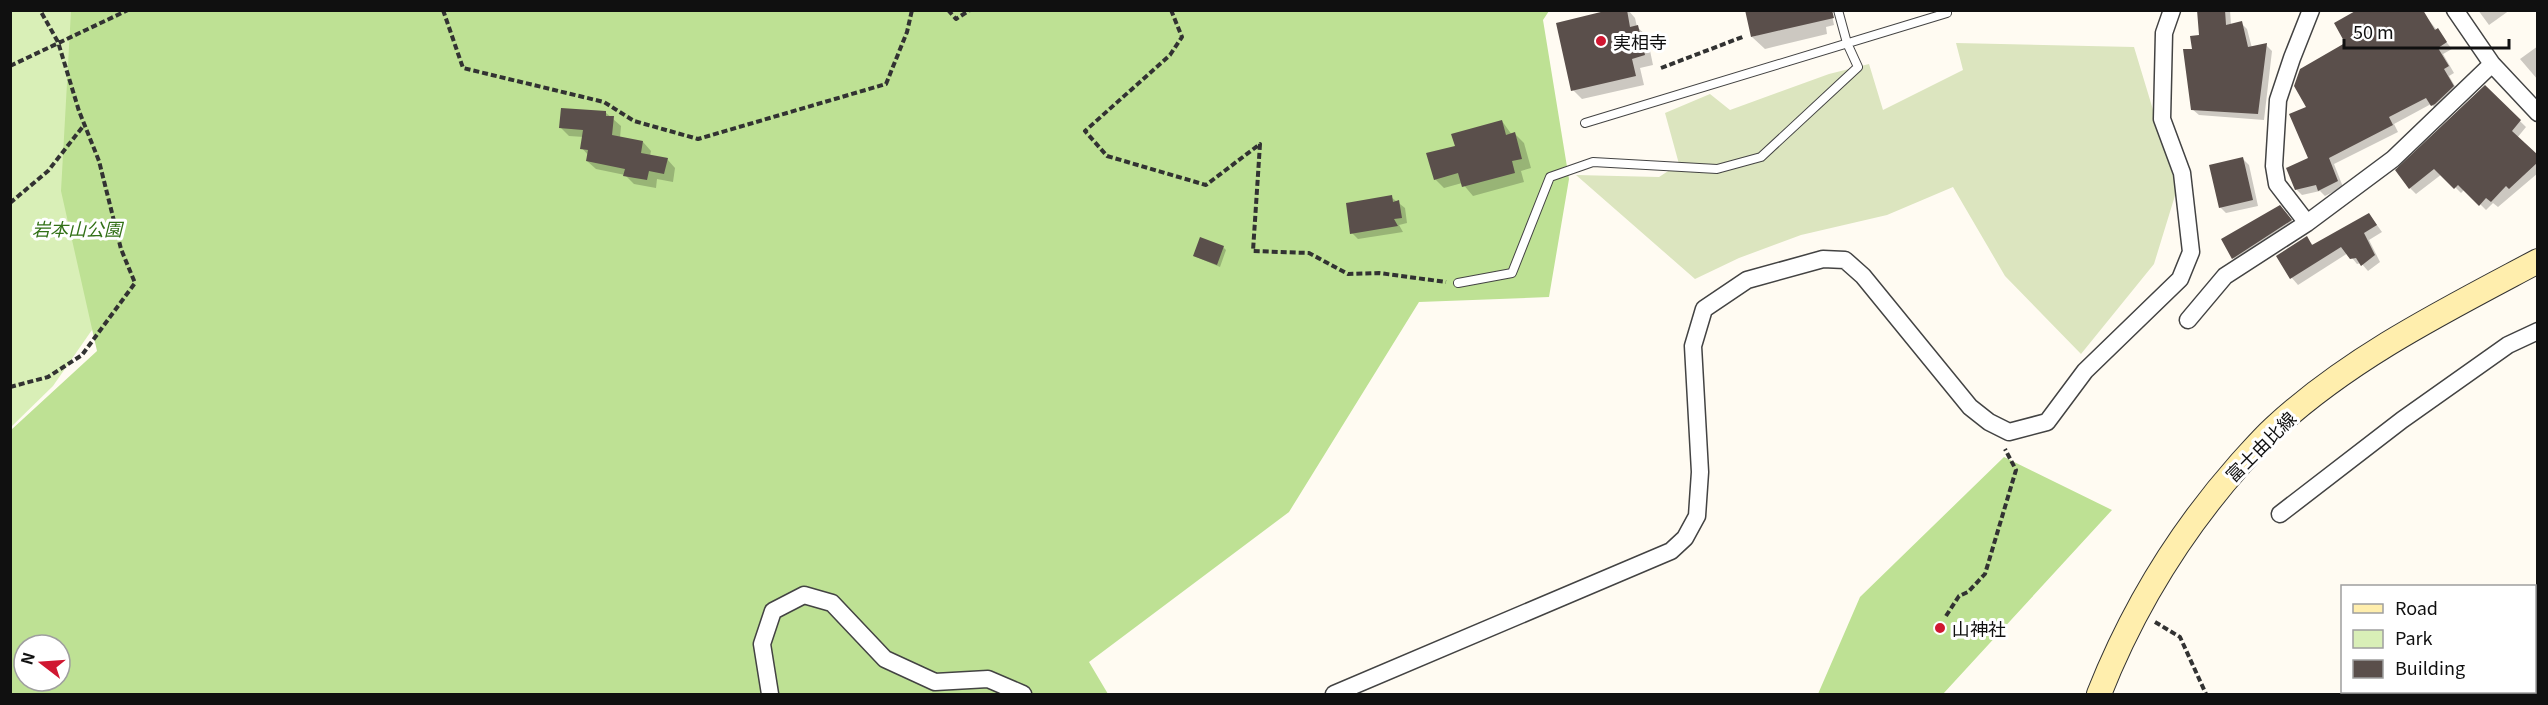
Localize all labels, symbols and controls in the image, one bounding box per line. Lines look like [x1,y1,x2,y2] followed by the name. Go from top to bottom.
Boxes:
[2344,12,2509,50] scale bar
[2353,18,2394,44] text: 50 m
[1613,28,1667,54] place label: 実相寺
[1594,34,1608,48] marker: 実相寺
[32,215,125,241] park label: 岩本山公園
[2219,405,2301,487] street label: 富士由比線
[2341,585,2536,693] legend
[2395,594,2438,620] text: Road
[1952,615,2006,641] place label: 山神社
[1933,621,1947,635] marker: 山神社
[2395,624,2433,650] text: Park
[12,633,72,693] north arrow
[13,649,40,668] text: N
[2395,654,2465,680] text: Building

